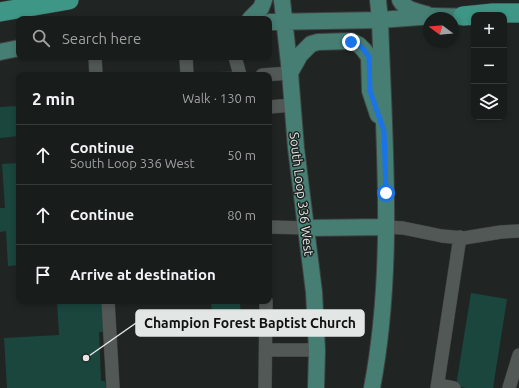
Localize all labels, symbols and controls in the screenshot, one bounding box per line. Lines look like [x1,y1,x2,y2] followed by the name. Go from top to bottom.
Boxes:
[423,12,459,48] north arrow
[471,12,507,120] map controls
[471,12,507,48] button: +
[16,16,272,60] search box
[30,27,52,49] icon: search
[62,30,141,47] text: Search here
[342,33,360,51] route end
[471,48,507,84] button: −
[471,84,507,120] button: layers
[32,89,75,108] text: 2 min
[182,91,256,105] text: Walk · 130 m
[287,131,317,257] street label: South Loop 336 West
[70,139,134,156] text: Continue
[32,144,54,166] icon: ahead
[227,148,256,162] text: 50 m
[70,156,195,170] text: South Loop 336 West
[377,184,395,202] route start
[32,204,54,226] icon: ahead
[70,206,134,223] text: Continue
[227,208,256,222] text: 80 m
[32,264,54,286] icon: arrive
[70,266,216,283] text: Arrive at destination
[136,310,364,336] callout: Champion Forest Baptist Church
[144,315,356,331] text: Champion Forest Baptist Church

